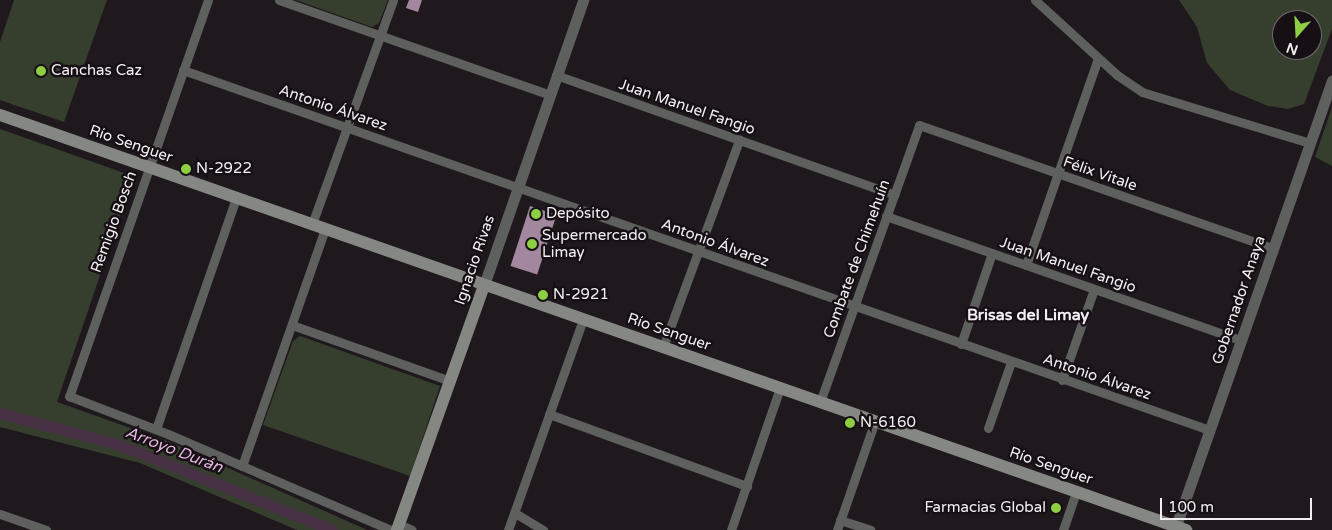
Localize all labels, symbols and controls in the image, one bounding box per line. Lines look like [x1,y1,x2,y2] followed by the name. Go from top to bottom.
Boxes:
[1272,10,1322,60] north arrow
[1284,39,1300,59] text: N
[51,62,142,80] place label: Canchas Caz
[35,65,47,77] marker: Canchas Caz
[617,75,757,139] street label: Juan Manuel Fangio
[277,81,389,135] street label: Antonio Álvarez
[87,121,175,167] street label: Río Senguer
[1061,153,1139,195] street label: Félix Vitale
[196,160,252,178] place label: N-2922
[180,163,192,175] marker: N-2922
[87,169,141,275] street label: Remigio Bosch
[820,177,894,341] street label: Combate de Chimehuín
[546,205,610,223] place label: Depósito
[530,208,542,220] marker: Depósito
[451,213,499,307] street label: Ignacio Rivas
[659,215,771,271] street label: Antonio Álvarez
[542,226,647,261] place label: Supermercado Limay
[998,233,1138,297] street label: Juan Manuel Fangio
[1209,233,1269,367] street label: Gobernador Anaya
[526,238,538,250] marker: Supermercado Limay
[553,286,609,304] place label: N-2921
[537,289,549,301] marker: N-2921
[967,305,1089,325] district label: Brisas del Limay
[625,309,713,355] street label: Río Senguer
[1041,350,1153,404] street label: Antonio Álvarez
[860,414,916,432] place label: N-6160
[844,417,856,429] marker: N-6160
[123,423,225,477] water label: Arroyo Durán
[1007,443,1095,489] street label: Río Senguer
[1162,488,1314,520] scale bar
[1168,498,1214,516] text: 100 m
[925,499,1046,517] place label: Farmacias Global
[1050,502,1062,514] marker: Farmacias Global

